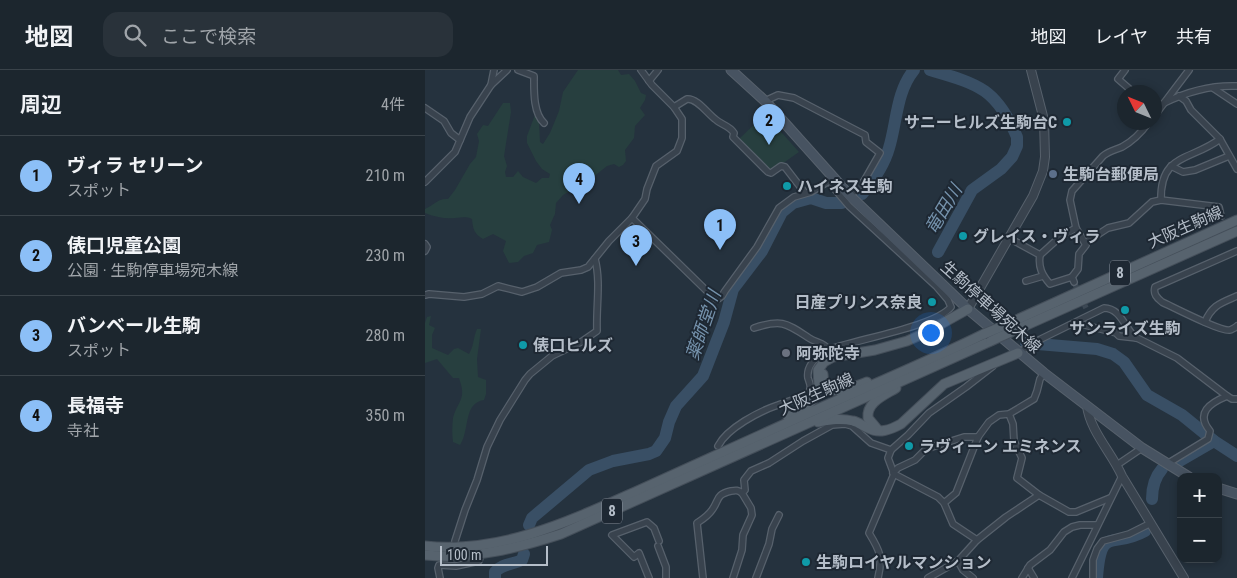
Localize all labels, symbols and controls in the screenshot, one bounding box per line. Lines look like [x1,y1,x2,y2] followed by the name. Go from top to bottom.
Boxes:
[103,12,453,57] search box
[121,21,149,49] icon: search
[25,23,73,51] text: 地図
[161,25,256,48] text: ここで検索
[1031,26,1067,47] text: 地図
[1095,26,1148,47] text: レイヤ
[1176,26,1212,47] text: 共有
[1117,85,1162,130] north arrow
[20,93,62,117] text: 周辺
[381,95,405,114] text: 4件
[753,104,785,145] pin: 2
[904,113,1057,132] place label: サニーヒルズ生駒台C
[1061,116,1073,128] marker: サニーヒルズ生駒台C
[67,154,203,177] text: ヴィラ セリーン
[563,163,595,204] pin: 4
[1063,165,1159,184] place label: 生駒台郵便局
[32,166,40,185] text: 1
[366,166,405,185] text: 210 m
[1047,168,1059,180] marker: 生駒台郵便局
[797,177,893,196] place label: ハイネス生駒
[920,179,967,238] water label: 竜田川
[781,180,793,192] marker: ハイネス生駒
[67,181,131,200] text: スポット
[1145,202,1225,252] street label: 大阪生駒線
[704,209,736,250] pin: 1
[620,225,652,266] pin: 3
[973,227,1101,246] place label: グレイス・ヴィラ
[957,230,969,242] marker: グレイス・ヴィラ
[67,234,181,257] text: 俵口児童公園
[32,246,40,265] text: 2
[366,246,405,265] text: 230 m
[937,257,1045,357] street label: 生駒停車場宛木線
[1110,260,1130,286] road number: 8
[67,261,238,280] text: 公園 · 生駒停車場宛木線
[681,286,725,362] water label: 薬師堂川
[794,293,922,312] place label: 日産プリンス奈良
[926,296,938,308] marker: 日産プリンス奈良
[1119,304,1131,316] marker: サンライズ生駒
[67,314,201,337] text: バンベール生駒
[1069,319,1181,338] place label: サンライズ生駒
[918,320,944,346] your location
[32,326,40,345] text: 3
[366,326,405,345] text: 280 m
[533,336,613,355] place label: 俵口ヒルズ
[517,339,529,351] marker: 俵口ヒルズ
[67,341,131,360] text: スポット
[796,344,860,363] place label: 阿弥陀寺
[780,347,792,359] marker: 阿弥陀寺
[776,369,856,419] street label: 大阪生駒線
[67,394,124,417] text: 長福寺
[32,406,40,425] text: 4
[366,406,405,425] text: 350 m
[67,421,99,440] text: 寺社
[919,437,1082,456] place label: ラヴィーン エミネンス
[903,440,915,452] marker: ラヴィーン エミネンス
[1177,473,1222,563] map controls
[1177,473,1222,518] button: +
[602,498,622,524] road number: 8
[1177,518,1222,563] button: −
[440,543,547,566] scale bar
[447,547,482,563] text: 100 m
[816,553,992,572] place label: 生駒ロイヤルマンション
[800,556,812,568] marker: 生駒ロイヤルマンション

